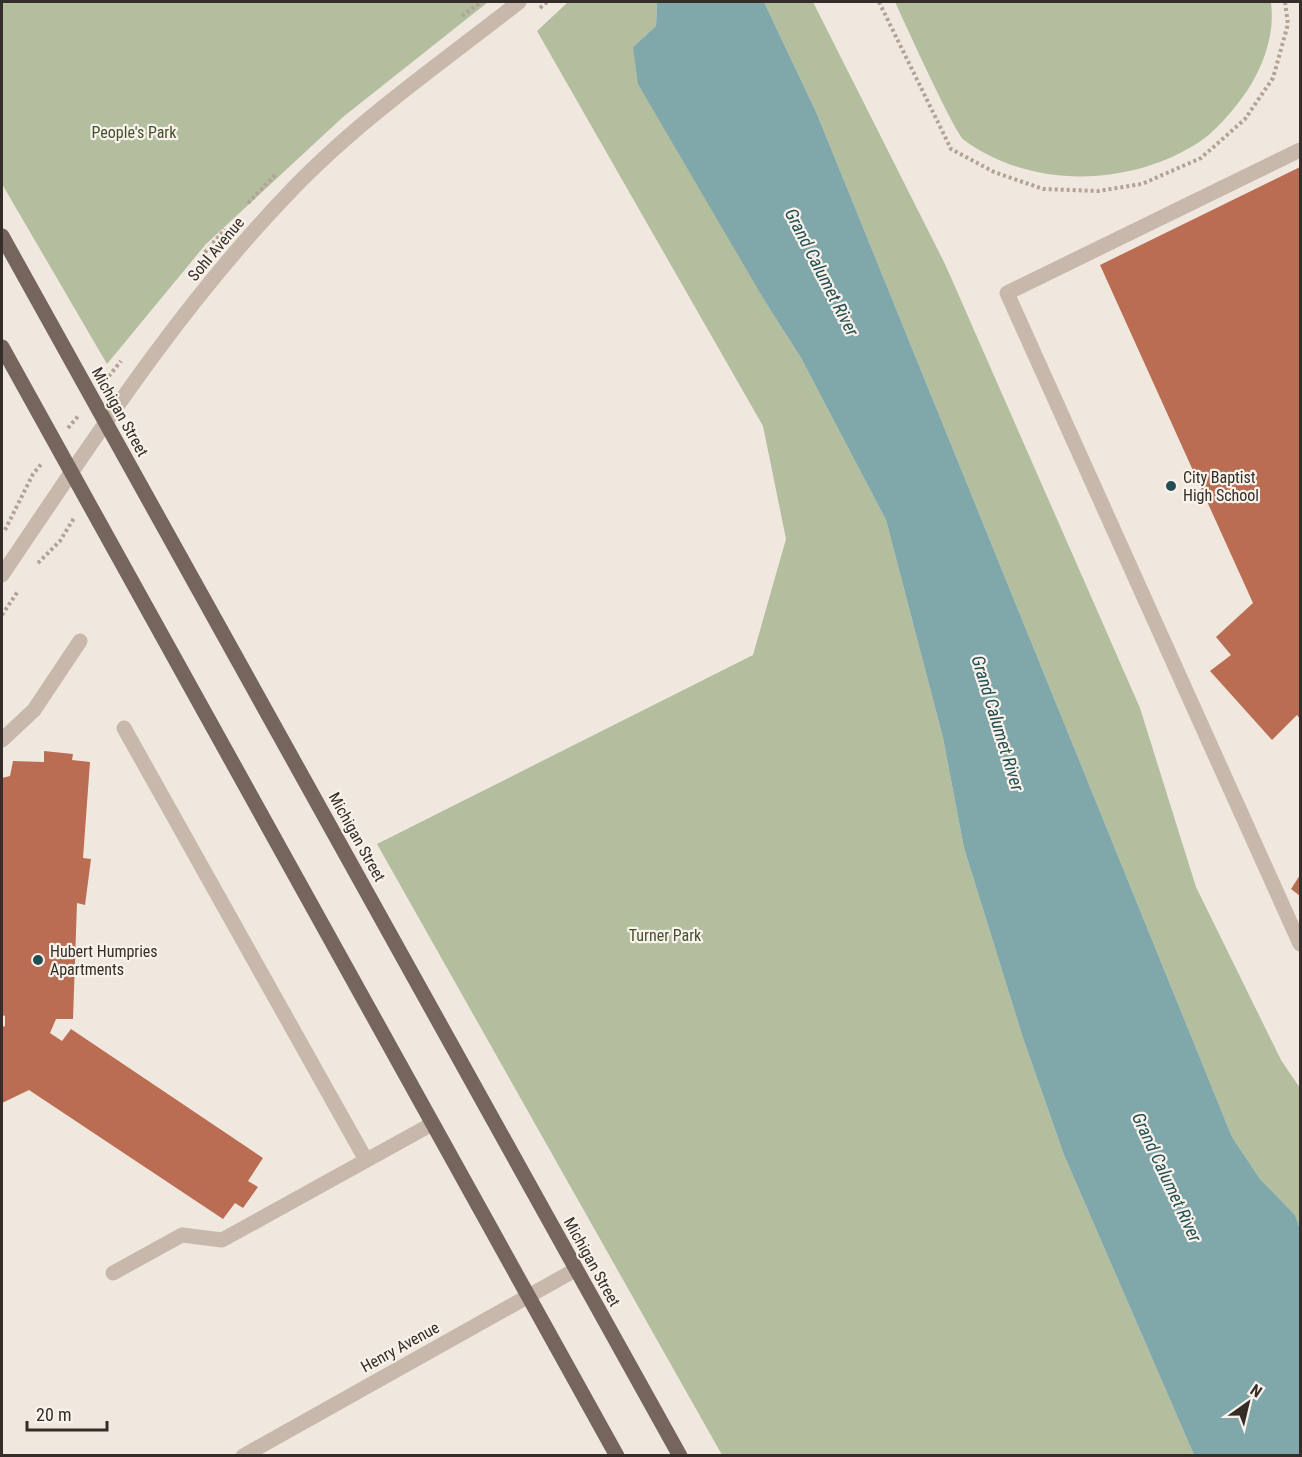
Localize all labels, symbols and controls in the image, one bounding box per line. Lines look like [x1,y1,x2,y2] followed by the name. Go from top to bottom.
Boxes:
[92,123,177,142] park label: People's Park
[781,205,864,340] water label: Grand Calumet River
[184,213,248,285] street label: Sohl Avenue
[88,364,152,460] street label: Michigan Street
[1183,468,1259,505] place label: City Baptist High School
[1164,479,1178,493] marker: City Baptist High School
[967,653,1029,794] water label: Grand Calumet River
[325,789,389,885] street label: Michigan Street
[629,926,702,945] park label: Turner Park
[50,942,158,979] place label: Hubert Humpries Apartments
[31,953,45,967] marker: Hubert Humpries Apartments
[1128,1109,1206,1246] water label: Grand Calumet River
[560,1214,624,1310] street label: Michigan Street
[358,1318,442,1376] street label: Henry Avenue
[1218,1373,1278,1433] north arrow
[1247,1380,1265,1402] text: N
[27,1394,106,1432] scale bar
[36,1404,71,1425] text: 20 m

